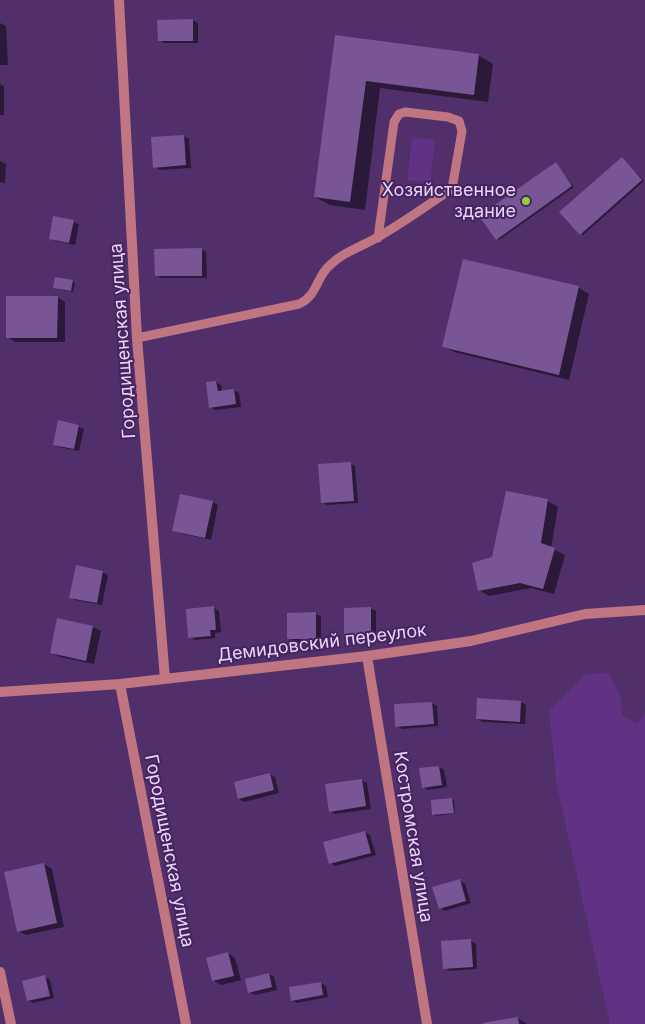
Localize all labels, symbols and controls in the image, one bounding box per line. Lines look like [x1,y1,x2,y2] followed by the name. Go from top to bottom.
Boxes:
[382,180,516,222] place label: Хозяйственное здание
[520,195,532,207] marker: Хозяйственное здание
[105,243,141,439] street label: Городищенская улица
[216,619,428,667] street label: Демидовский переулок
[389,750,437,924] street label: Костромская улица
[140,753,198,949] street label: Городищенская улица

